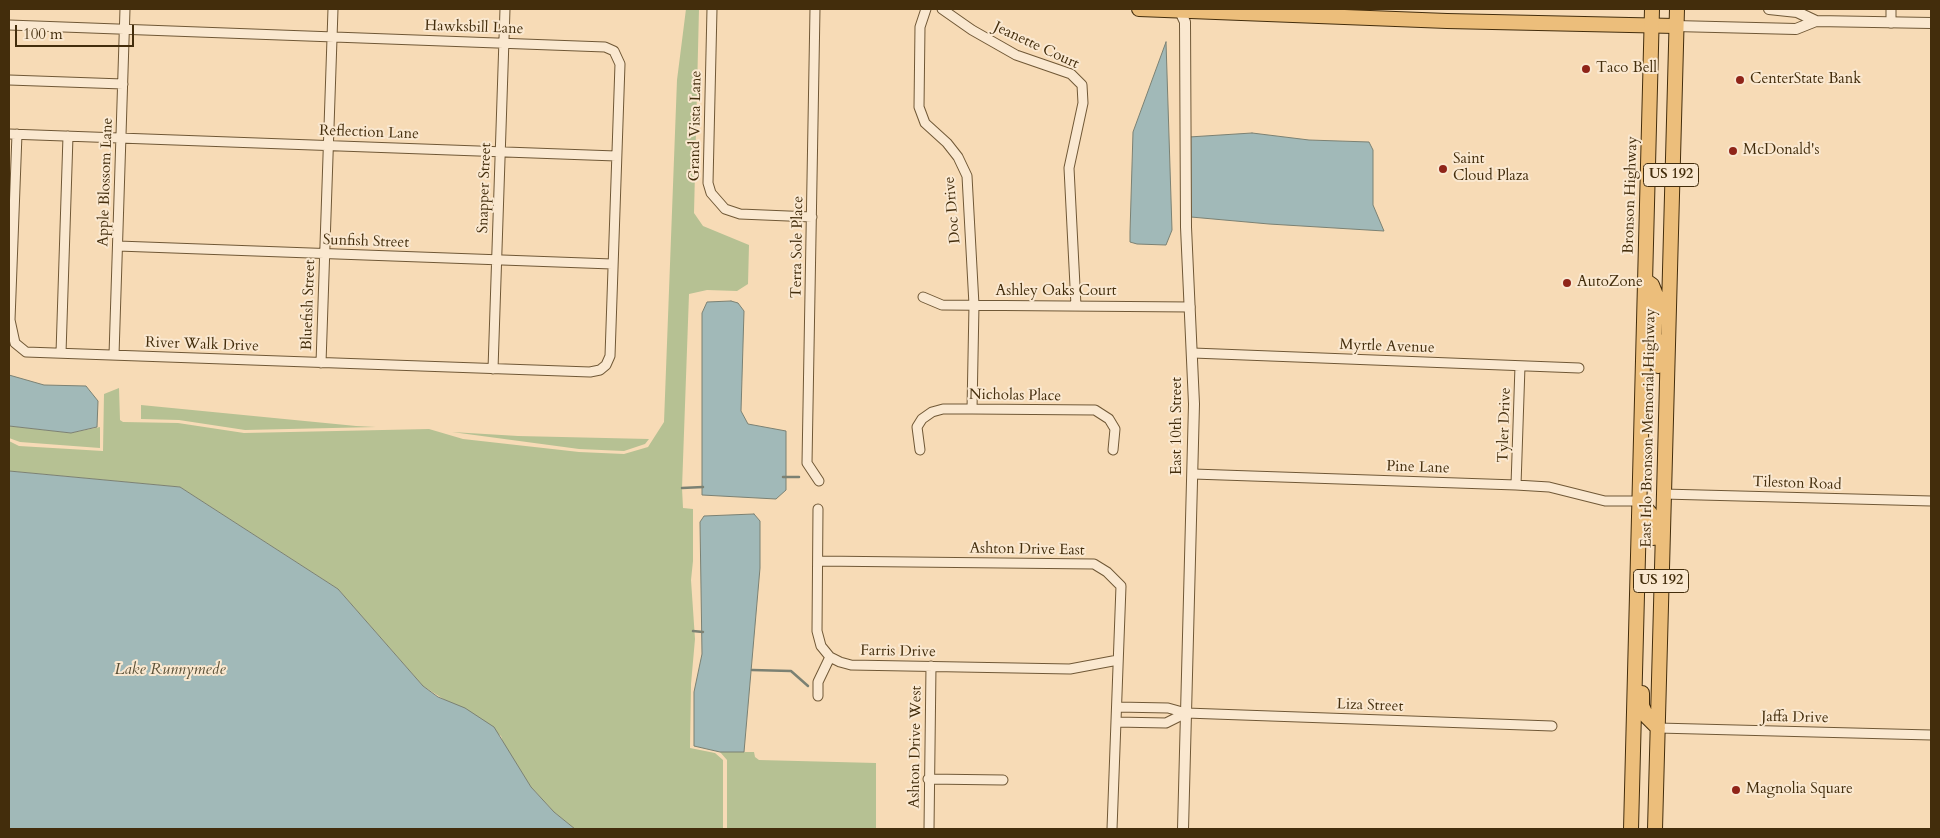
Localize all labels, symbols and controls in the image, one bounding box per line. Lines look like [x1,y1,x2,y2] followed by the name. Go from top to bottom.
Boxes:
[18,15,136,47] scale bar
[424,17,524,39] street label: Hawksbill Lane
[990,18,1082,74] street label: Jeanette Court
[23,24,63,44] text: 100 m
[1596,60,1657,78] place label: Taco Bell
[1580,63,1592,75] marker: Taco Bell
[686,70,706,182] street label: Grand Vista Lane
[1750,71,1861,89] place label: CenterState Bank
[1734,74,1746,86] marker: CenterState Bank
[95,117,117,247] street label: Apple Blossom Lane
[319,122,419,144] street label: Reflection Lane
[1620,136,1642,254] street label: Bronson Highway
[474,142,496,234] street label: Snapper Street
[1743,142,1819,160] place label: McDonald's
[1727,145,1739,157] marker: McDonald's
[1453,151,1529,186] place label: Saint Cloud Plaza
[1437,163,1449,175] marker: Saint Cloud Plaza
[1644,164,1698,186] road number: US 192
[941,176,965,244] street label: Doc Drive
[788,196,808,298] street label: Terra Sole Place
[323,232,409,252] street label: Sunfish Street
[298,259,320,351] street label: Bluefish Street
[1577,274,1643,292] place label: AutoZone
[1561,277,1573,289] marker: AutoZone
[995,283,1117,301] street label: Ashley Oaks Court
[1638,308,1660,548] street label: East Irlo Bronson Memorial Highway
[145,334,259,356] street label: River Walk Drive
[1339,336,1435,358] street label: Myrtle Avenue
[1169,377,1187,475] street label: East 10th Street
[969,386,1061,406] street label: Nicholas Place
[1495,387,1515,463] street label: Tyler Drive
[1386,458,1450,478] street label: Pine Lane
[1752,473,1842,495] street label: Tileston Road
[969,540,1085,560] street label: Ashton Drive East
[1634,570,1688,592] road number: US 192
[860,642,936,662] street label: Farris Drive
[114,660,226,680] water label: Lake Runnymede
[906,685,926,809] street label: Ashton Drive West
[1336,696,1404,716] street label: Liza Street
[1761,708,1829,728] street label: Jaffa Drive
[1746,781,1853,799] place label: Magnolia Square
[1730,784,1742,796] marker: Magnolia Square

